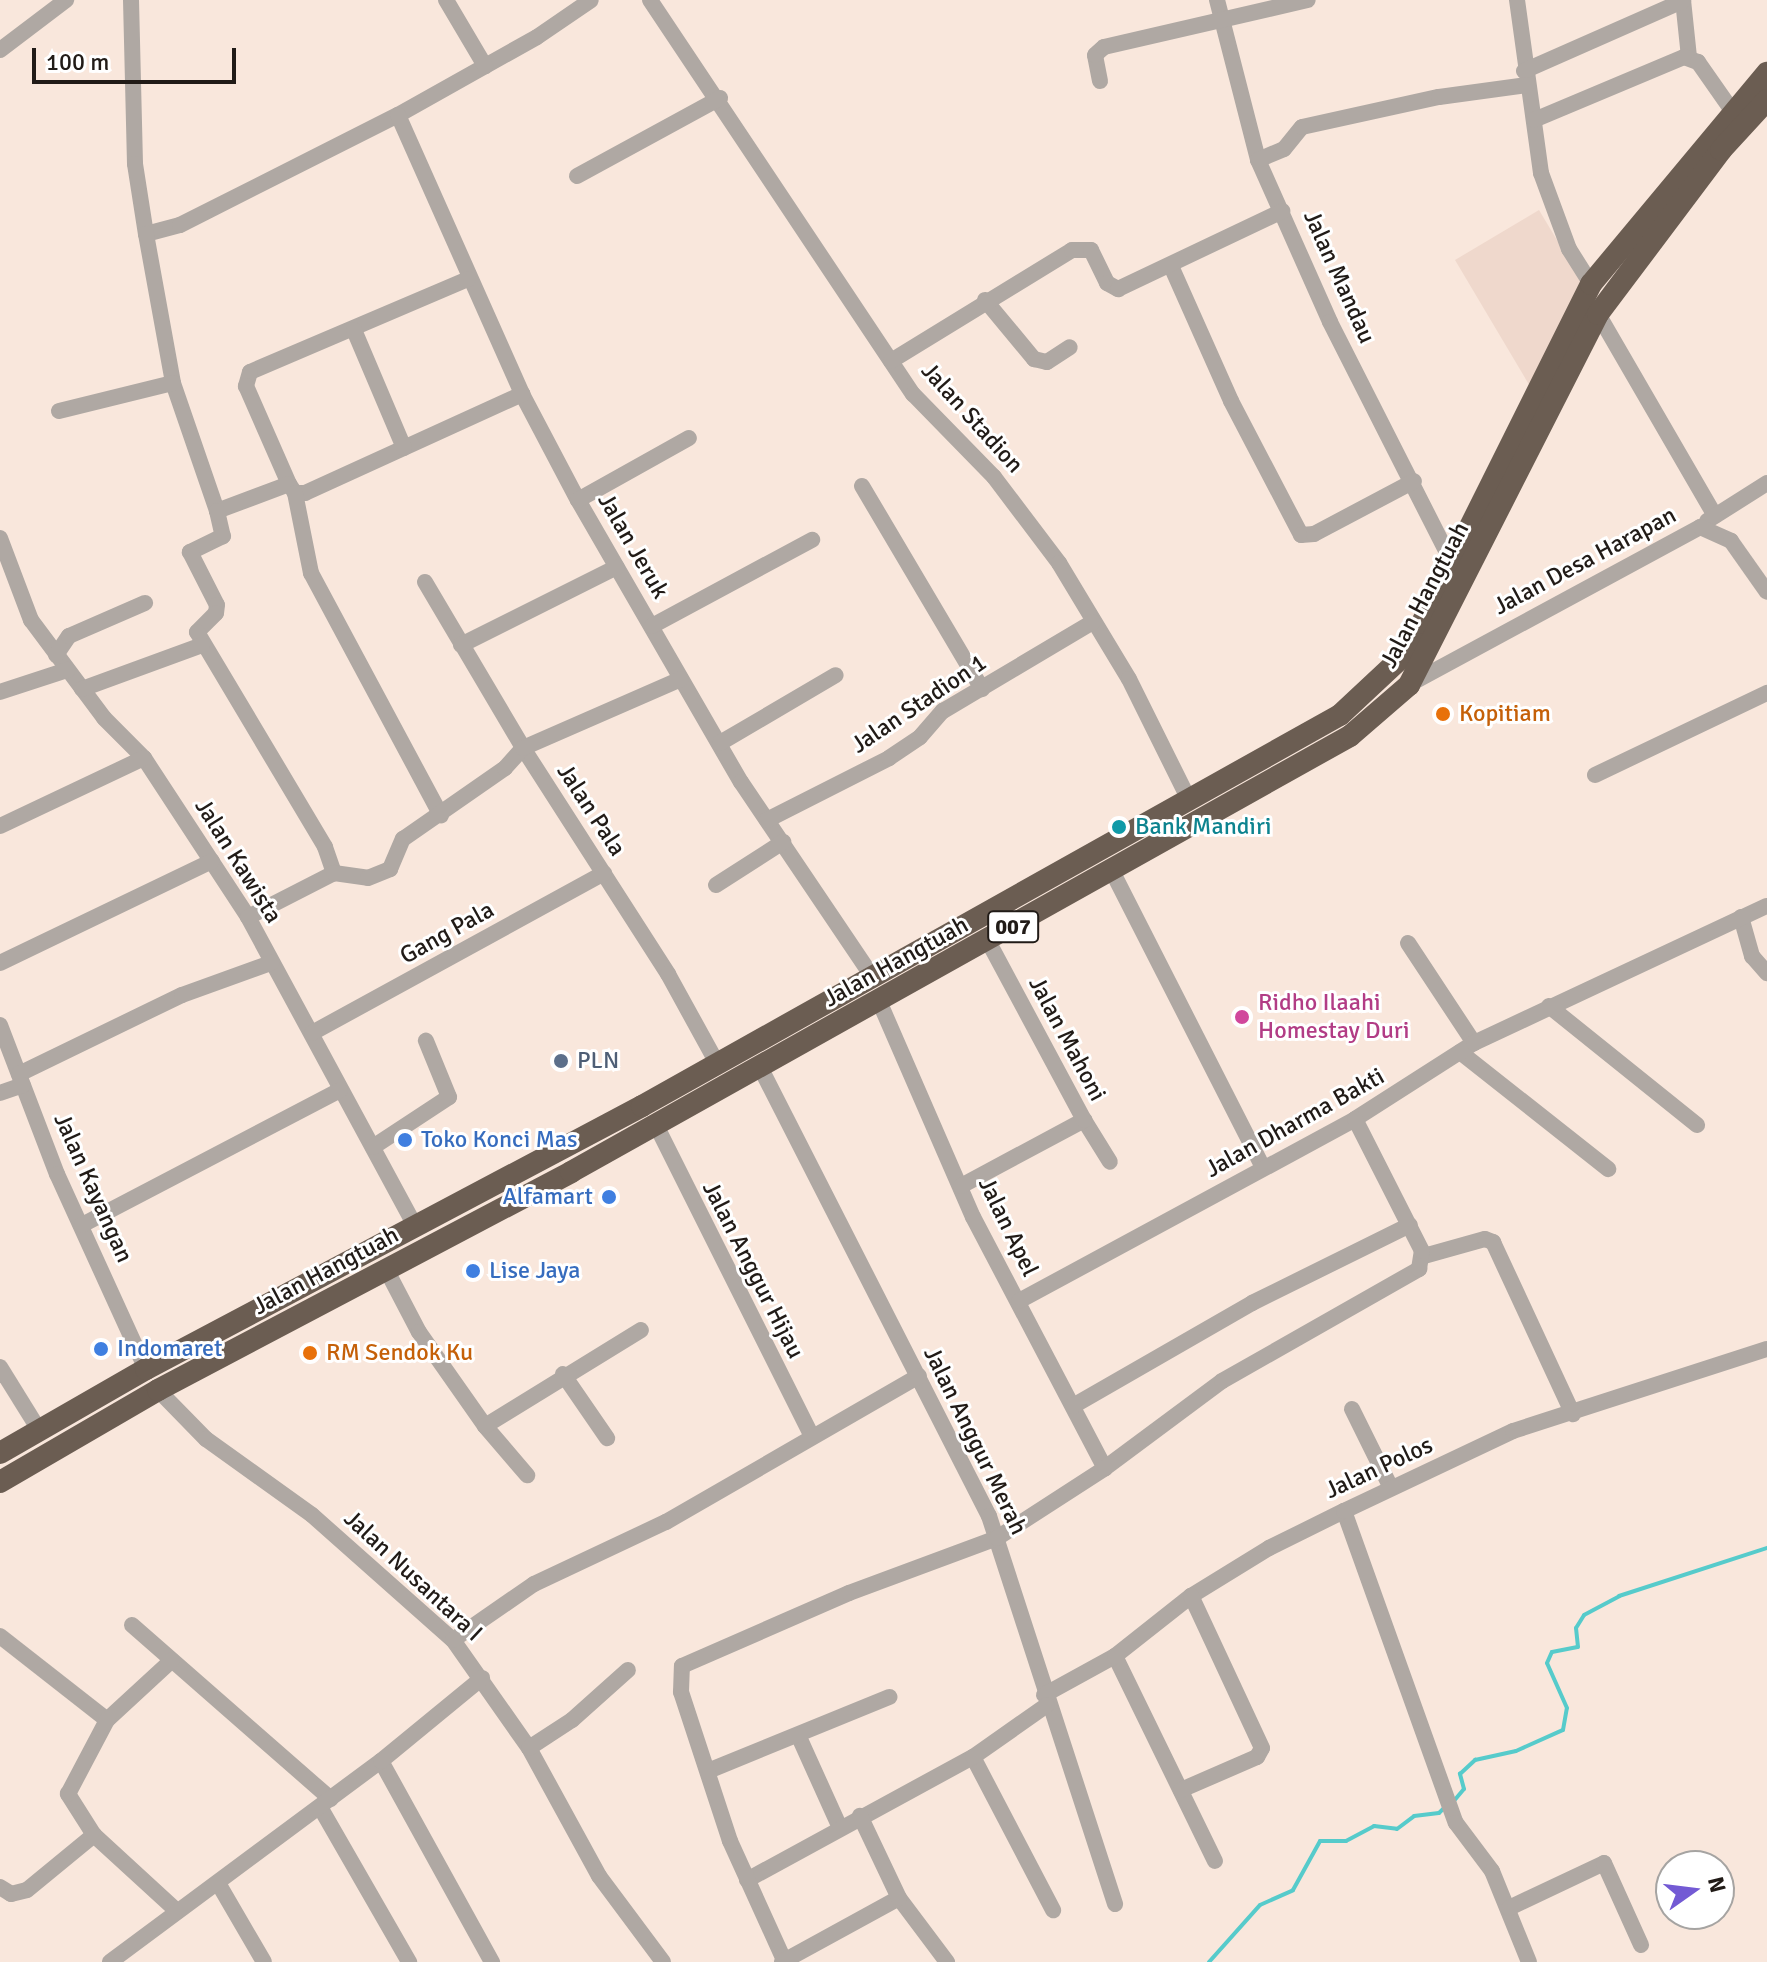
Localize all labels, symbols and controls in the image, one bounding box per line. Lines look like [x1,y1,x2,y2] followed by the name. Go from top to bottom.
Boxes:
[36,32,240,82] scale bar
[46,47,109,77] text: 100 m
[1297,206,1381,348] street label: Jalan Mandau
[915,357,1029,479] street label: Jalan Stadion
[591,488,675,604] street label: Jalan Jeruk
[1489,501,1681,621] street label: Jalan Desa Harapan
[1375,517,1475,673] street label: Jalan Hangtuah
[846,648,992,760] street label: Jalan Stadion 1
[1459,700,1551,728] place label: Kopitiam
[1434,705,1452,723] marker: Kopitiam
[550,758,632,862] street label: Jalan Pala
[188,793,288,929] street label: Jalan Kawista
[1135,813,1272,841] place label: Bank Mandiri
[1110,818,1128,836] marker: Bank Mandiri
[395,895,499,971] street label: Gang Pala
[987,909,1039,945] road number: 007
[819,910,973,1014] street label: Jalan Hangtuah
[1022,972,1112,1106] street label: Jalan Mahoni
[1258,989,1410,1045] place label: Ridho Ilaahi Homestay Duri
[1233,1008,1251,1026] marker: Ridho Ilaahi Homestay Duri
[577,1047,619,1075] place label: PLN
[552,1052,570,1070] marker: PLN
[1201,1062,1389,1184] street label: Jalan Dharma Bakti
[47,1109,139,1267] street label: Jalan Kayangan
[421,1126,577,1154] place label: Toko Konci Mas
[396,1131,414,1149] marker: Toko Konci Mas
[972,1173,1044,1281] street label: Jalan Apel
[696,1177,810,1363] street label: Jalan Anggur Hijau
[502,1183,593,1211] place label: Alfamart
[600,1188,618,1206] marker: Alfamart
[248,1221,404,1321] street label: Jalan Hangtuah
[489,1257,580,1285] place label: Lise Jaya
[464,1262,482,1280] marker: Lise Jaya
[117,1335,222,1363] place label: Indomaret
[326,1339,473,1367] place label: RM Sendok Ku
[92,1340,110,1358] marker: Indomaret
[917,1342,1033,1540] street label: Jalan Anggur Merah
[301,1344,319,1362] marker: RM Sendok Ku
[1321,1431,1437,1505] street label: Jalan Polos
[338,1504,488,1648] street label: Jalan Nusantara I
[1655,1850,1735,1930] north arrow
[1702,1874,1732,1895] text: N

